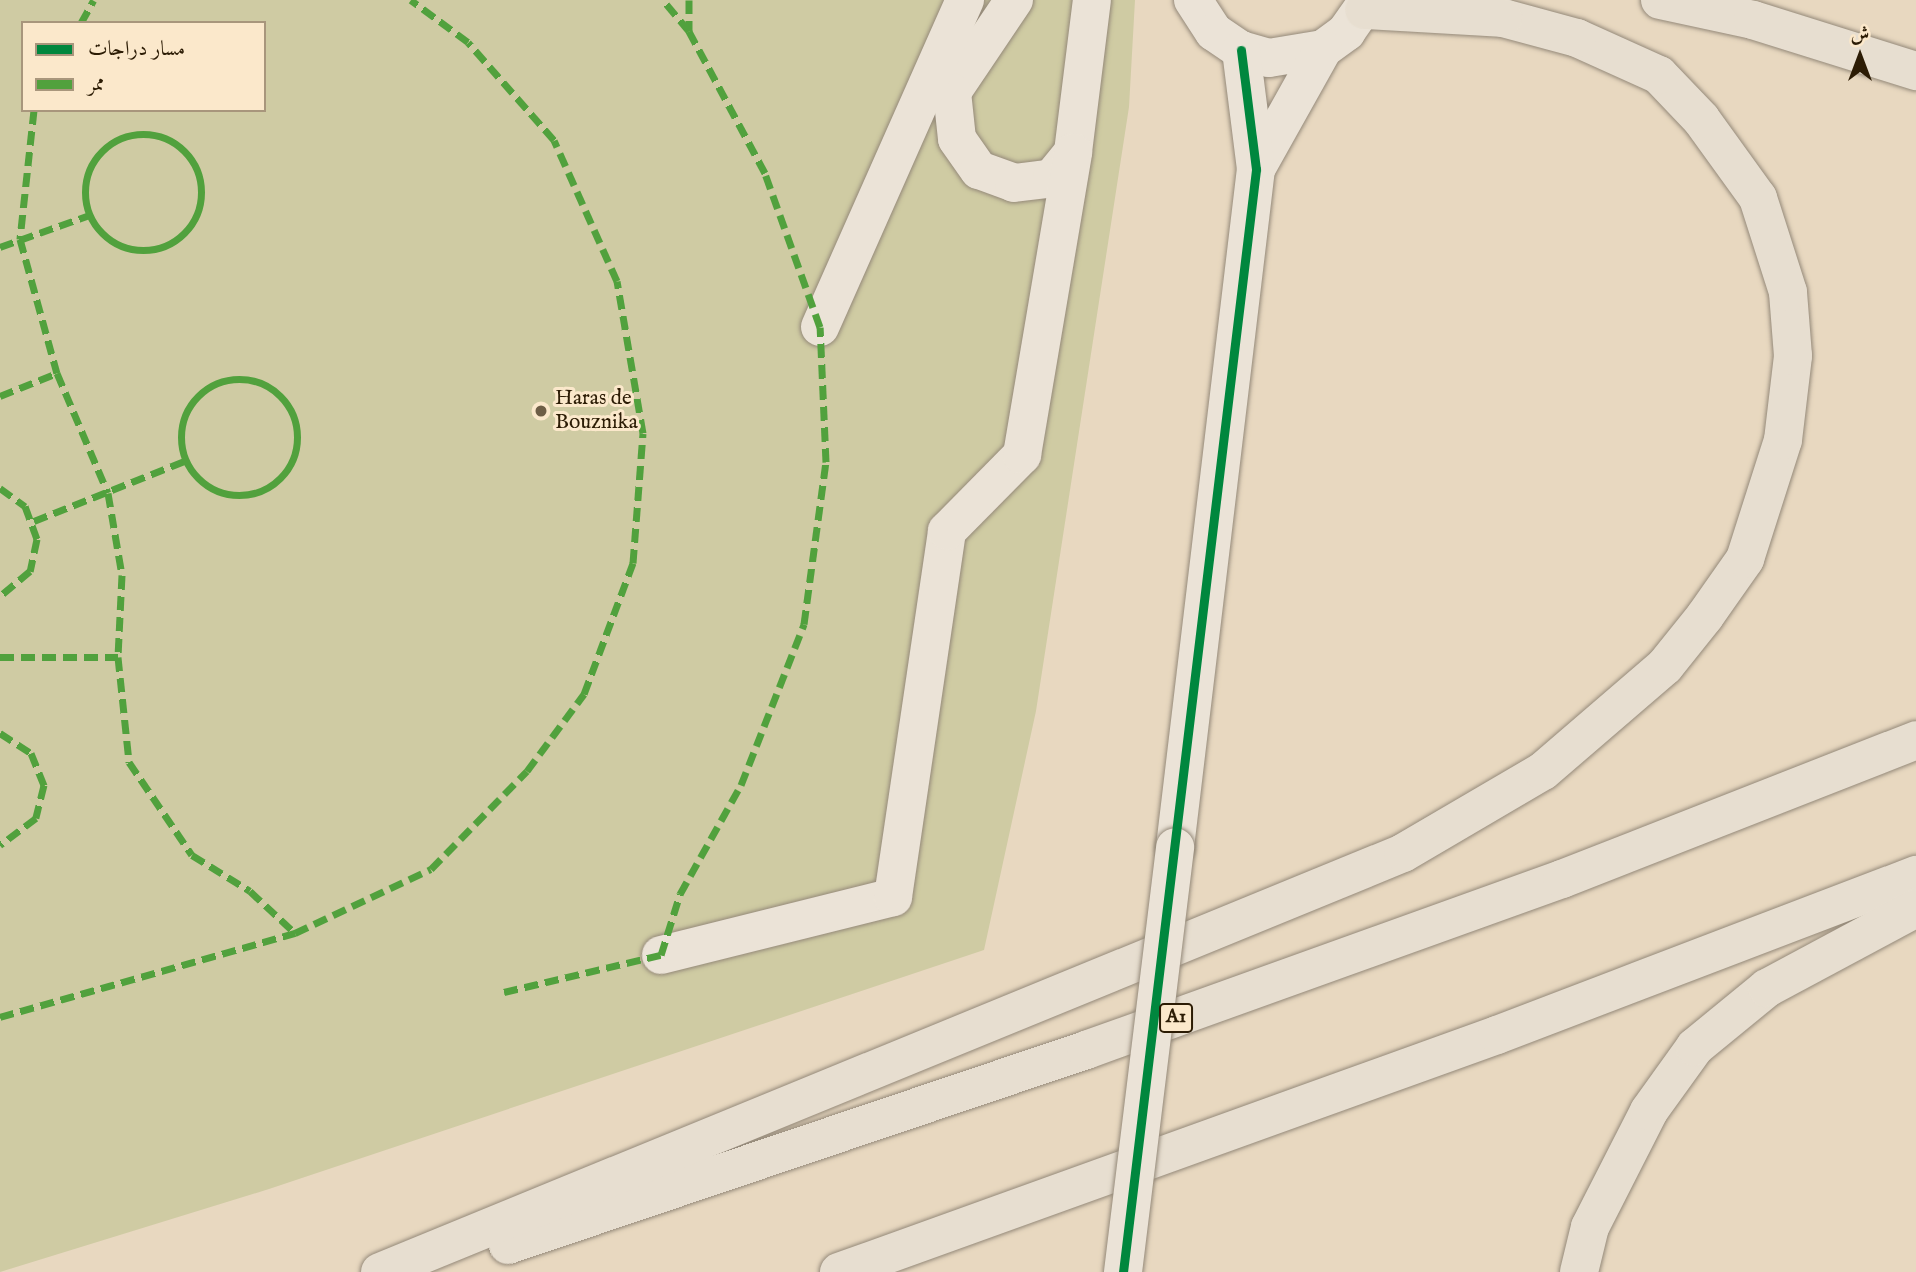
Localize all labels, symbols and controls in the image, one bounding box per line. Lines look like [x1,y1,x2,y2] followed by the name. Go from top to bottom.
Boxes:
[21,21,266,112] legend
[1825,21,1895,91] north arrow
[1851,23,1869,47] text: ش
[88,36,185,63] text: مسار دراجات
[88,71,105,98] text: ممر
[555,386,638,436] place label: Haras de Bouznika
[533,403,549,419] marker: Haras de Bouznika
[1158,1002,1194,1034] road number: A1

